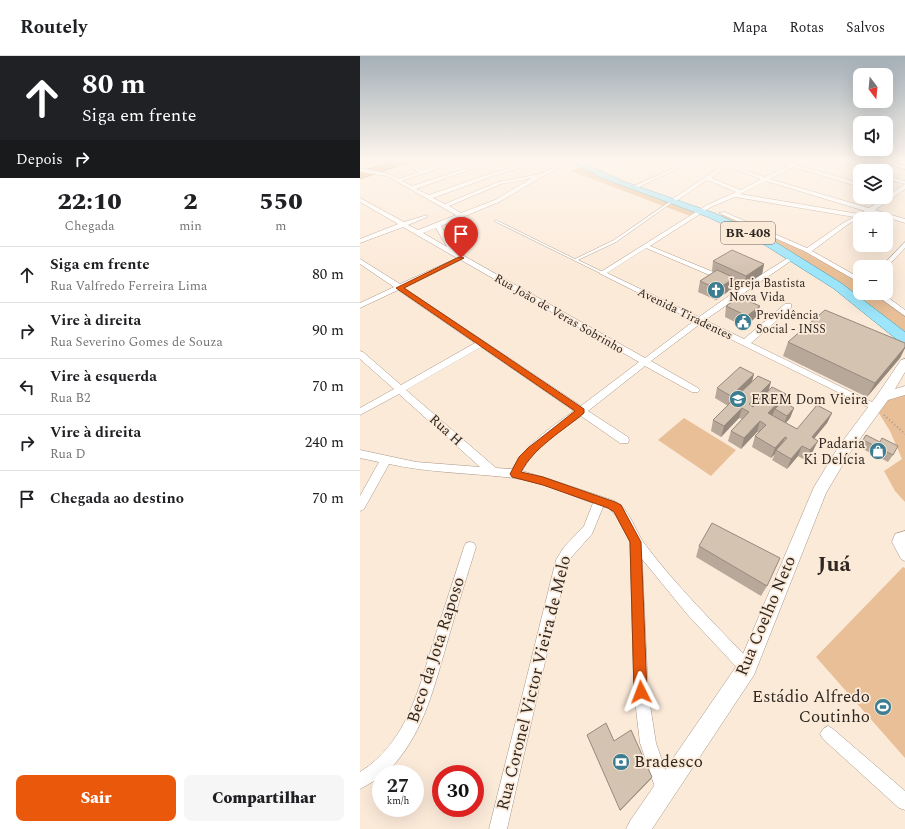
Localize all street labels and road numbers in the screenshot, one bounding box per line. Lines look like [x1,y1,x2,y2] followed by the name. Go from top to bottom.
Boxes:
[721,222,775,244] road number: BR-408
[491,269,627,359] street label: Rua João de Veras Sobrinho
[634,283,736,345] street label: Avenida Tiradentes
[425,409,467,451] street label: Rua H
[729,552,803,680] street label: Rua Coelho Neto
[490,553,578,813] street label: Rua Coronel Victor Vieira de Melo
[400,574,472,726] street label: Beco da Jota Raposo

